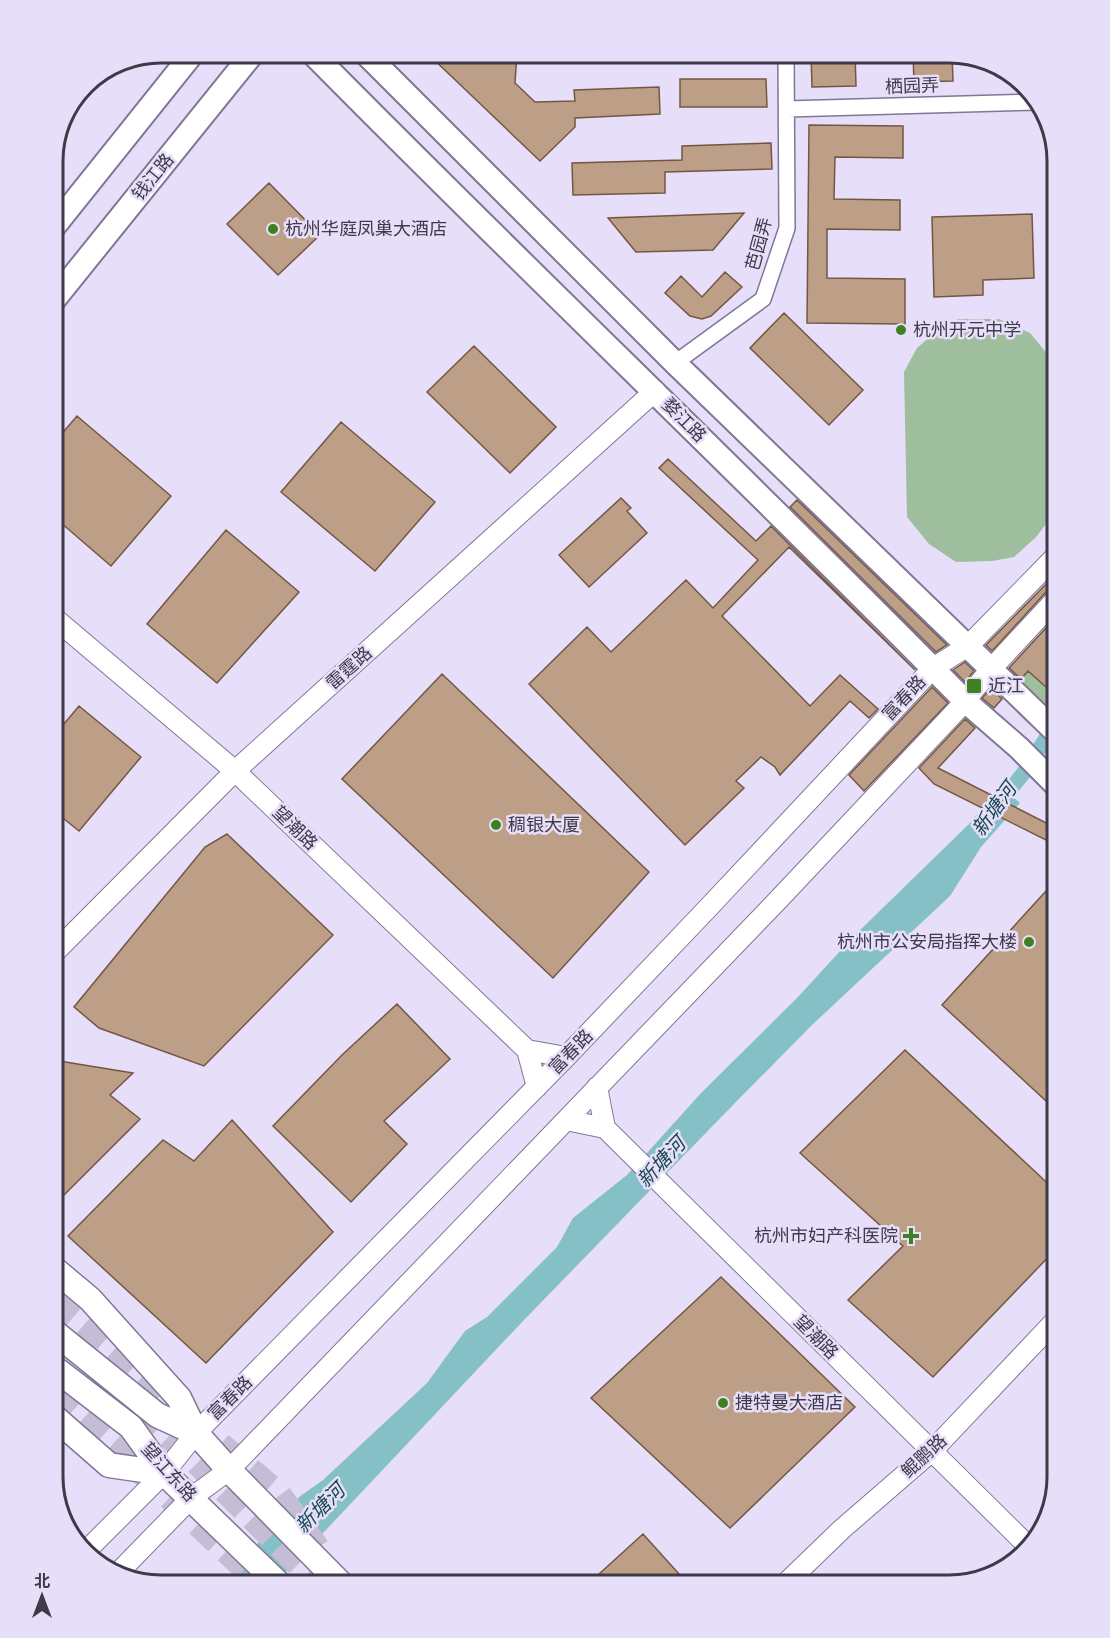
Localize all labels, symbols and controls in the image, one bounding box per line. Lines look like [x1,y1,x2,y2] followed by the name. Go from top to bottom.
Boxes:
[885,71,939,100] street label: 栖园弄
[125,147,180,206] street label: 钱江路
[738,214,779,273] street label: 芭园弄
[285,215,447,242] place label: 杭州华庭凤巢大酒店
[266,222,280,236] marker: 杭州华庭凤巢大酒店
[913,316,1021,343] place label: 杭州开元中学
[894,323,908,337] marker: 杭州开元中学
[656,391,713,448] street label: 婺江路
[320,640,378,696] street label: 雷霆路
[875,669,932,727] street label: 富春路
[988,672,1024,699] place label: 近江
[965,677,983,695] marker: 近江
[963,772,1026,842] water label: 新塘河
[267,799,324,856] street label: 望潮路
[508,811,580,838] place label: 稠银大厦
[489,818,503,832] marker: 稠银大厦
[837,928,1017,955] place label: 杭州市公安局指挥大楼
[1022,935,1036,949] marker: 杭州市公安局指挥大楼
[542,1023,599,1080] street label: 富春路
[629,1126,695,1194] water label: 新塘河
[754,1222,898,1249] place label: 杭州市妇产科医院
[902,1227,920,1245] marker: 杭州市妇产科医院
[788,1308,845,1365] street label: 望潮路
[201,1369,258,1426] street label: 富春路
[735,1389,843,1416] place label: 捷特曼大酒店
[716,1396,730,1410] marker: 捷特曼大酒店
[895,1427,953,1484] street label: 鲲鹏路
[135,1436,203,1507] street label: 望江东路
[287,1473,355,1540] water label: 新塘河
[12,1566,72,1626] north arrow
[34,1569,50,1593] text: 北

